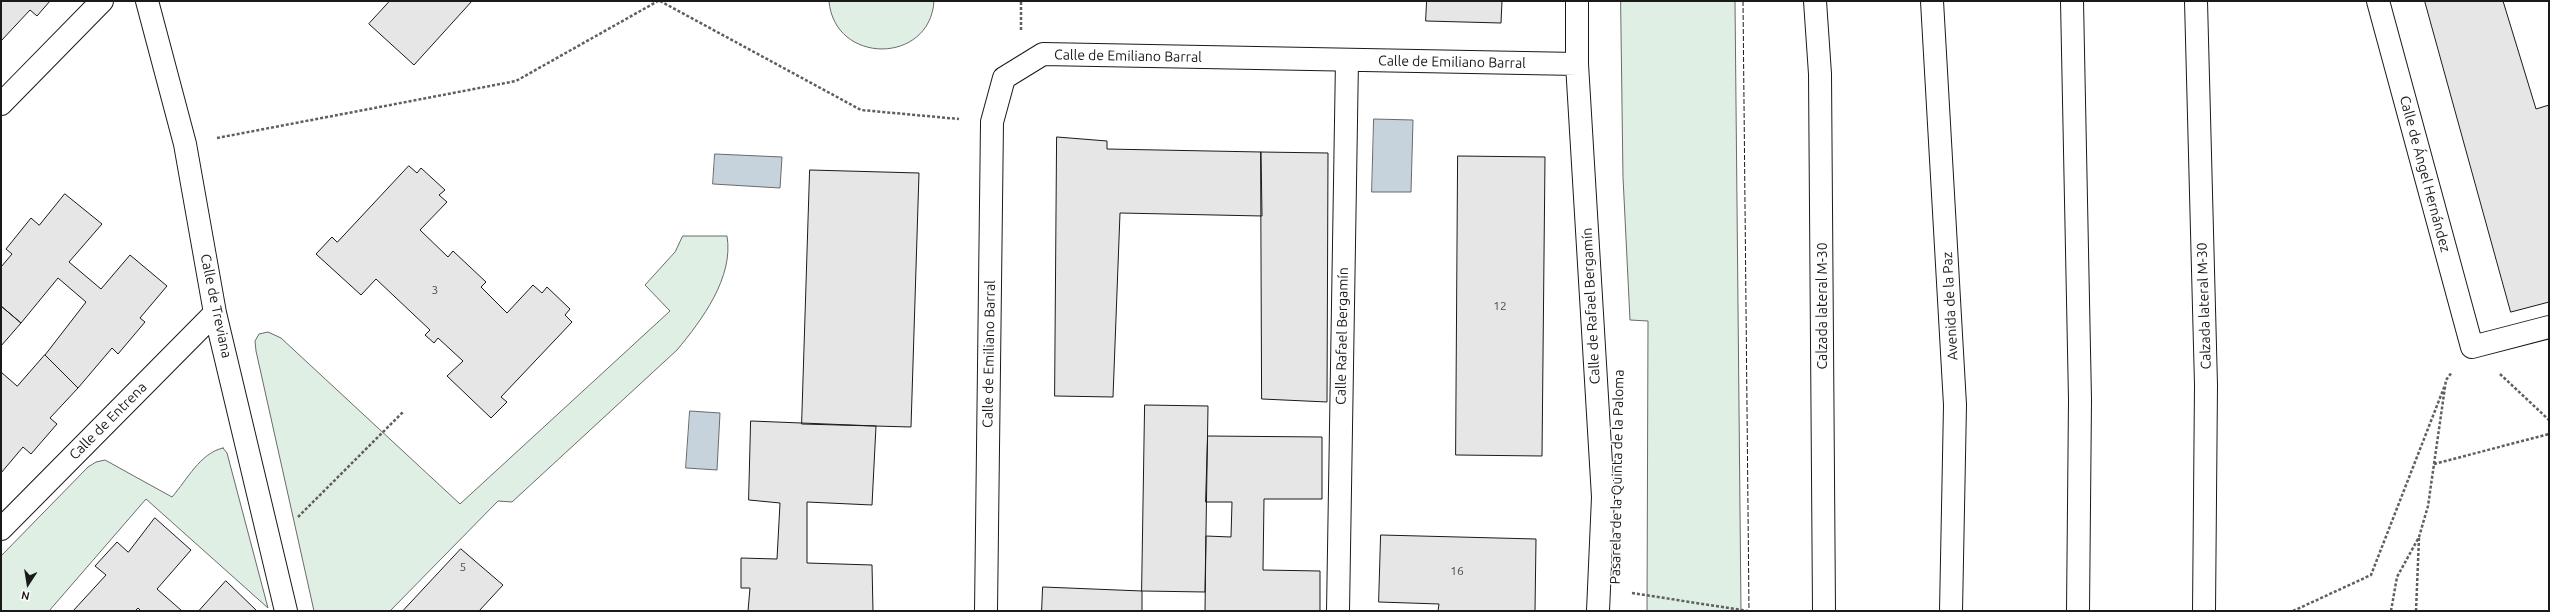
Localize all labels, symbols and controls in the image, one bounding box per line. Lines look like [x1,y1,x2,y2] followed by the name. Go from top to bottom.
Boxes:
[1054,46,1202,66] street label: Calle de Emiliano Barral
[1378,52,1526,72] street label: Calle de Emiliano Barral
[2396,94,2454,254] street label: Calle de Ángel Hernández
[1579,227,1603,385] street label: Calle de Rafael Bergamín
[1814,242,1830,370] street label: Calzada lateral M-30
[2193,242,2215,370] street label: Calzada lateral M-30
[1939,251,1961,361] street label: Avenida de la Paz
[197,252,235,360] street label: Calle de Treviana
[1332,267,1352,405] street label: Calle Rafael Bergamín
[979,280,999,428] street label: Calle de Emiliano Barral
[432,283,438,297] house number: 3
[1493,299,1507,313] house number: 12
[1607,369,1627,585] street label: Pasarela de la Quinta de la Paloma
[66,379,150,463] street label: Calle de Entrena
[460,560,466,574] house number: 5
[8,564,48,604] north arrow
[1450,564,1464,578] house number: 16
[20,589,31,602] text: N

